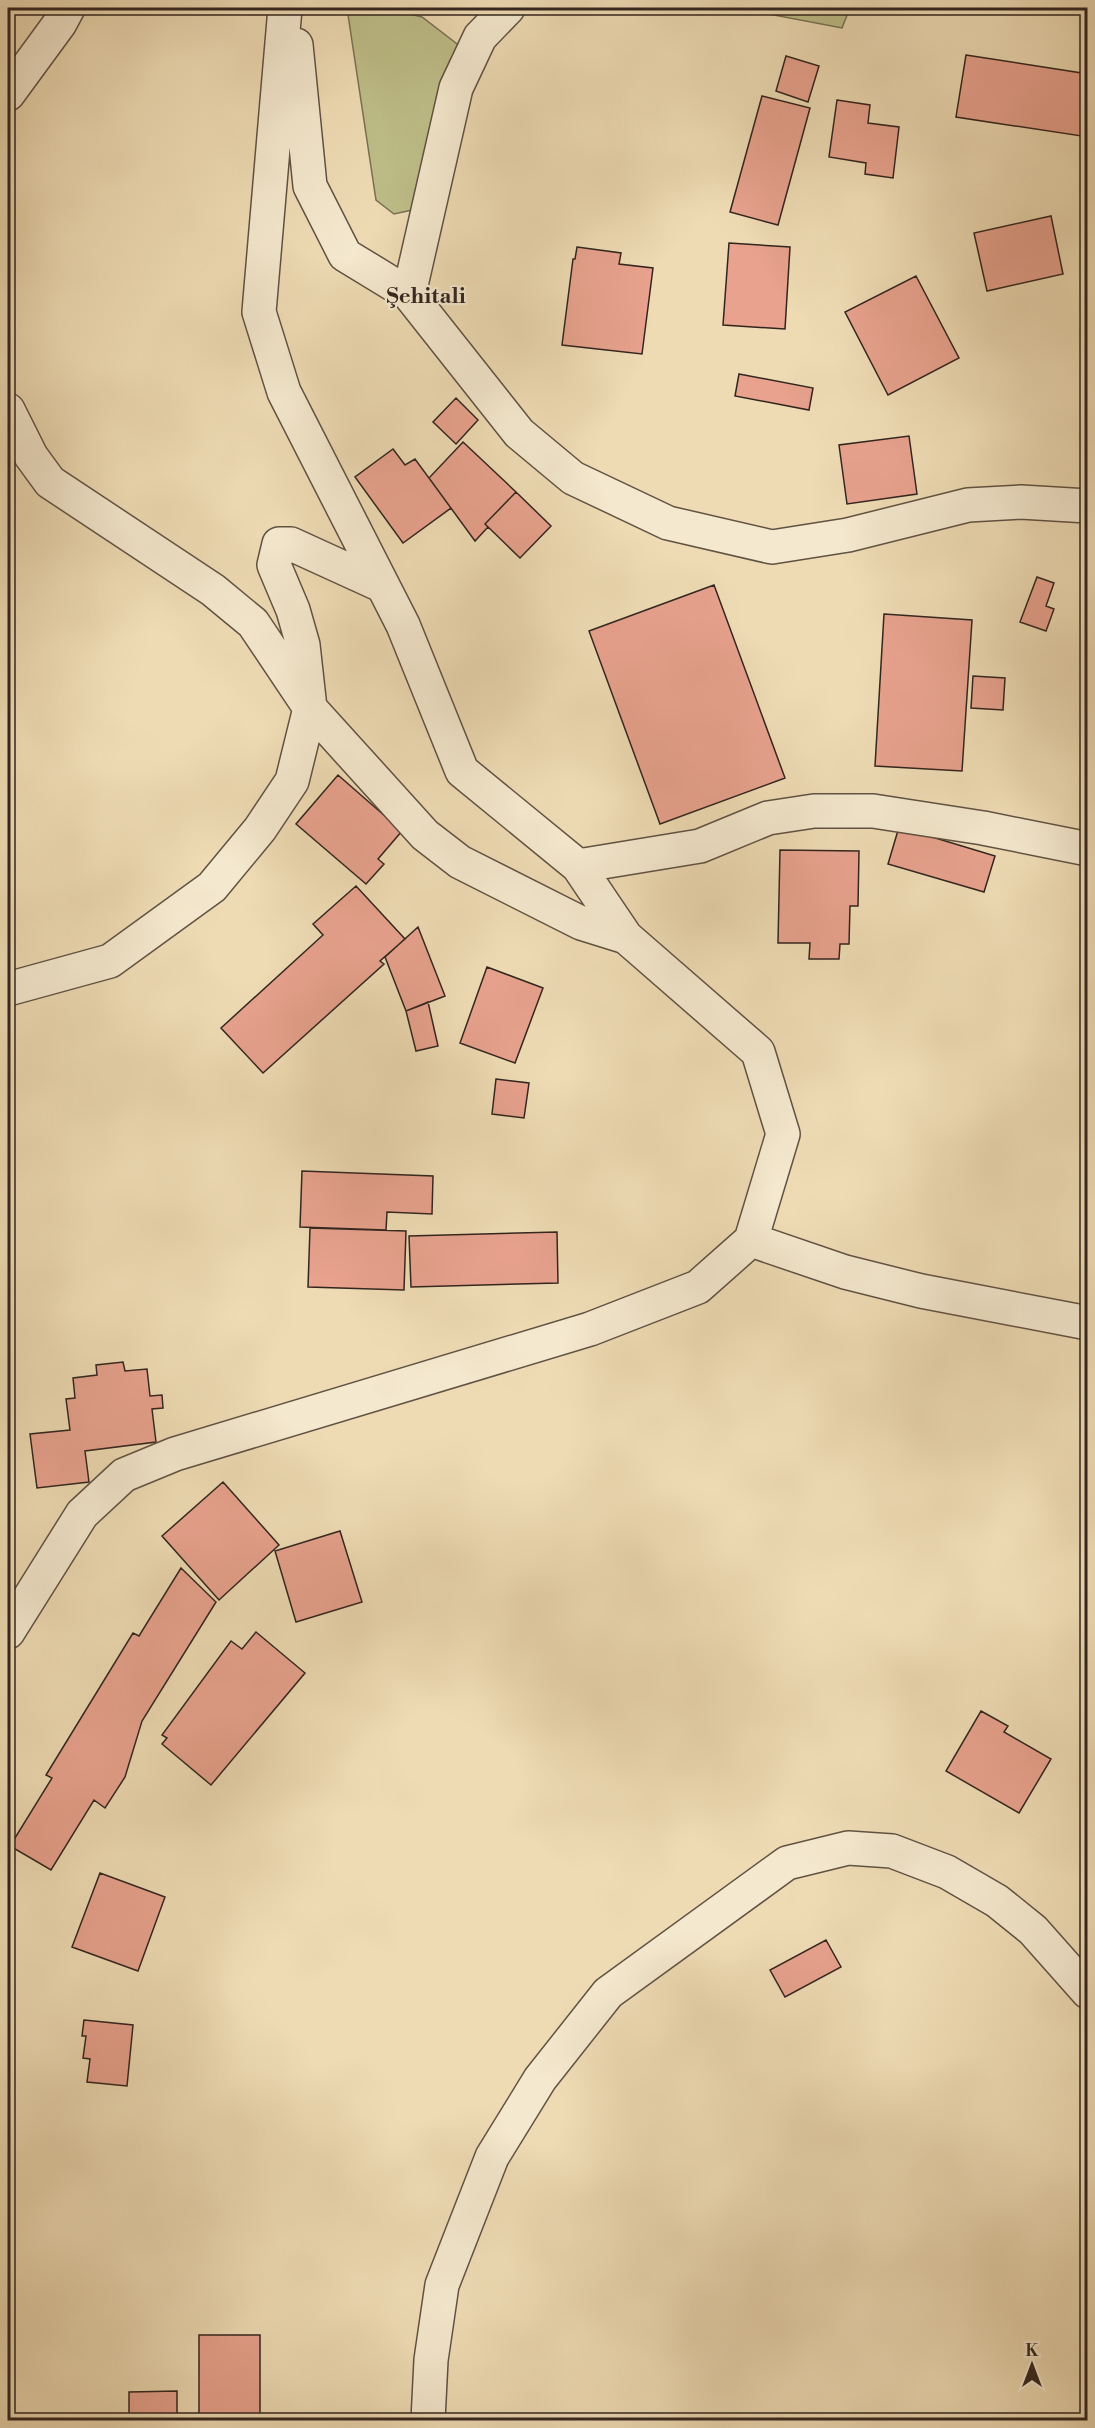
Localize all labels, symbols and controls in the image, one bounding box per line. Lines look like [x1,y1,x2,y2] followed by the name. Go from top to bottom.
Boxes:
[386,283,466,310] district label: Şehitali
[1002,2335,1062,2395] north arrow
[1026,2341,1040,2361] text: K

